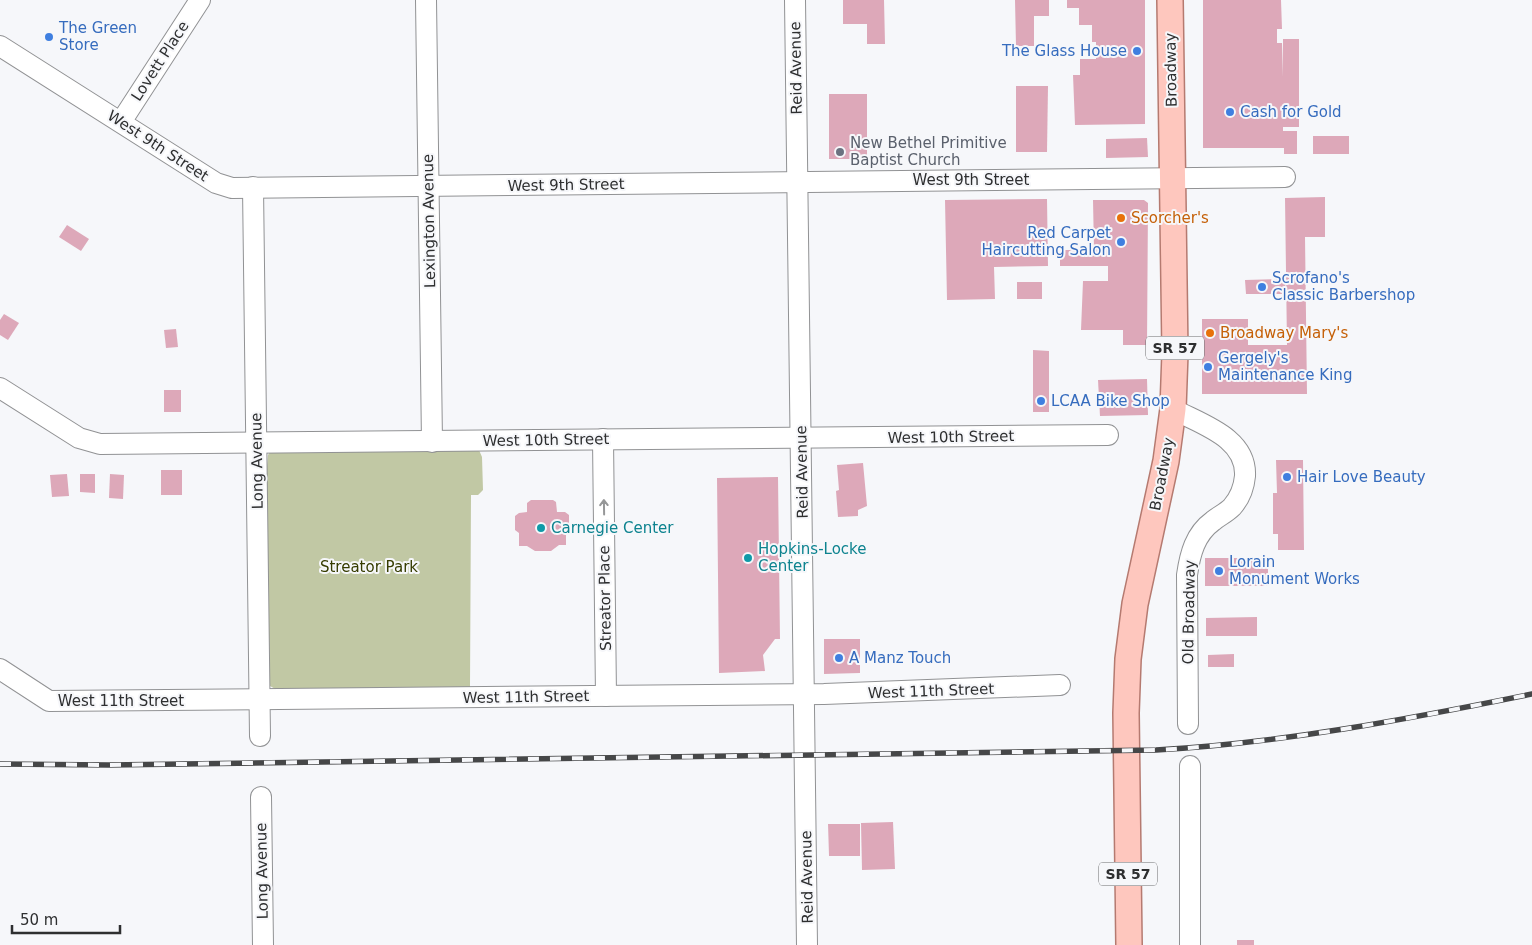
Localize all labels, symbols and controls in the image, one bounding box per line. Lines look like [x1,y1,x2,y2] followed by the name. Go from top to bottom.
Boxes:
[127,18,193,104] street label: Lovett Place
[58,19,137,54] place label: The Green Store
[786,21,806,115] street label: Reid Avenue
[43,31,55,43] marker: The Green Store
[1161,33,1181,107] street label: Broadway
[1001,42,1127,60] place label: The Glass House
[1131,45,1143,57] marker: The Glass House
[1240,103,1342,121] place label: Cash for Gold
[1224,106,1236,118] marker: Cash for Gold
[104,107,212,185] street label: West 9th Street
[850,134,1007,169] place label: New Bethel Primitive Baptist Church
[834,146,846,158] marker: New Bethel Primitive Baptist Church
[419,154,439,288] street label: Lexington Avenue
[913,171,1030,189] street label: West 9th Street
[507,175,625,195] street label: West 9th Street
[1131,209,1209,227] place label: Scorcher's
[1115,212,1127,224] marker: Scorcher's
[981,224,1111,259] place label: Red Carpet Haircutting Salon
[1115,236,1127,248] marker: Red Carpet Haircutting Salon
[1272,269,1415,304] place label: Scrofano's Classic Barbershop
[1256,281,1268,293] marker: Scrofano's Classic Barbershop
[1220,324,1348,342] place label: Broadway Mary's
[1204,327,1216,339] marker: Broadway Mary's
[1146,336,1204,359] road number: SR 57
[1218,349,1352,384] place label: Gergely's Maintenance King
[1202,361,1214,373] marker: Gergely's Maintenance King
[1051,392,1170,410] place label: LCAA Bike Shop
[1035,395,1047,407] marker: LCAA Bike Shop
[247,412,267,510] street label: Long Avenue
[792,425,812,519] street label: Reid Avenue
[888,427,1014,447] street label: West 10th Street
[483,430,609,450] street label: West 10th Street
[1146,436,1178,512] street label: Broadway
[1297,468,1426,486] place label: Hair Love Beauty
[1281,471,1293,483] marker: Hair Love Beauty
[599,500,609,516] one-way arrow
[551,519,674,537] place label: Carnegie Center
[535,522,547,534] marker: Carnegie Center
[758,540,866,575] place label: Hopkins-Locke Center
[595,545,615,651] street label: Streator Place
[742,552,754,564] marker: Hopkins-Locke Center
[1229,553,1360,588] place label: Lorain Monument Works
[320,558,418,576] park label: Streator Park
[1179,559,1199,664] street label: Old Broadway
[1213,565,1225,577] marker: Lorain Monument Works
[849,649,951,667] place label: A Manz Touch
[833,652,845,664] marker: A Manz Touch
[867,680,995,702] street label: West 11th Street
[463,687,589,707] street label: West 11th Street
[58,692,184,710] street label: West 11th Street
[252,822,272,920] street label: Long Avenue
[797,830,817,924] street label: Reid Avenue
[1099,862,1157,886] road number: SR 57
[12,902,120,934] scale bar
[20,911,58,929] text: 50 m

